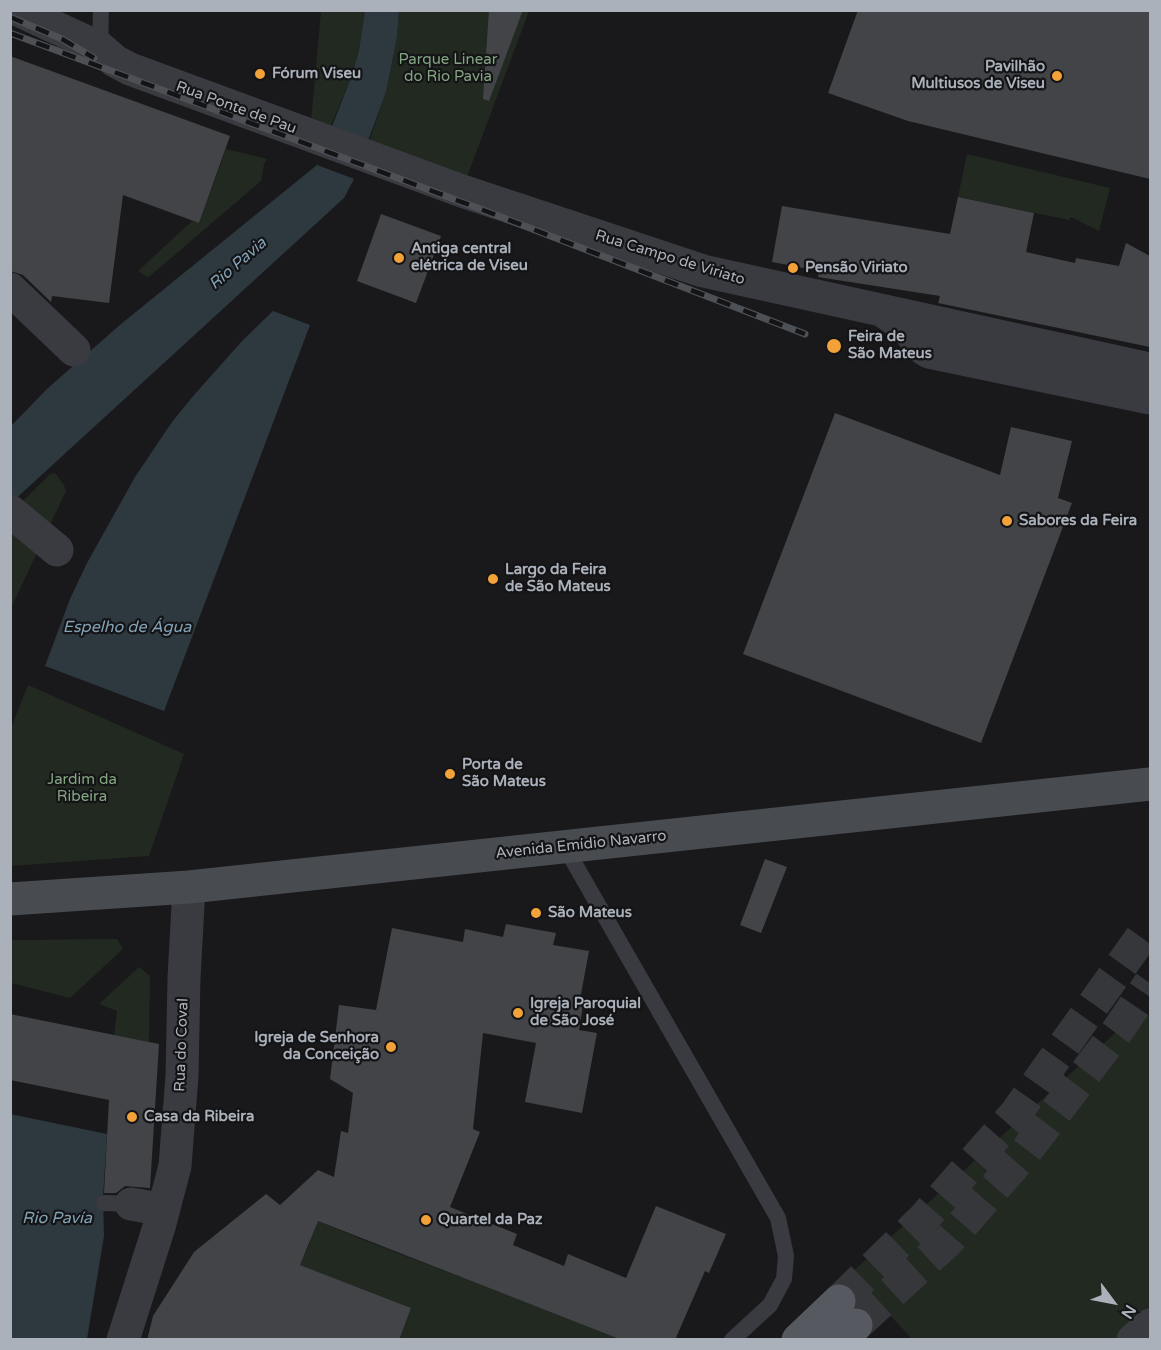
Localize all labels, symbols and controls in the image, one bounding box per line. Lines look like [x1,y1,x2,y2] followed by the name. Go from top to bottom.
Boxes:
[399,51,497,86] park label: Parque Linear do Rio Pavia
[911,58,1045,93] place label: Pavilhão Multiusos de Viseu
[272,65,361,83] place label: Fórum Viseu
[253,67,267,81] marker: Fórum Viseu
[1050,69,1064,83] marker: Pavilhão Multiusos de Viseu
[173,78,299,138] street label: Rua Ponte de Pau
[593,227,747,289] street label: Rua Campo de Viriato
[205,234,271,294] water label: Rio Pavia
[411,240,528,275] place label: Antiga central elétrica de Viseu
[392,251,406,265] marker: Antiga central elétrica de Viseu
[805,259,908,277] place label: Pensão Viriato
[786,261,800,275] marker: Pensão Viriato
[848,328,932,363] place label: Feira de São Mateus
[825,337,843,355] marker: Feira de São Mateus
[1019,512,1137,530] place label: Sabores da Feira
[1000,514,1014,528] marker: Sabores da Feira
[505,561,611,596] place label: Largo da Feira de São Mateus
[486,572,500,586] marker: Largo da Feira de São Mateus
[63,618,191,638] water label: Espelho de Água
[462,756,546,791] place label: Porta de São Mateus
[443,767,457,781] marker: Porta de São Mateus
[47,771,117,806] park label: Jardim da Ribeira
[495,827,667,863] street label: Avenida Emídio Navarro
[548,904,632,922] place label: São Mateus
[529,906,543,920] marker: São Mateus
[530,995,641,1030] place label: Igreja Paroquial de São José
[171,998,193,1092] street label: Rua do Coval
[511,1006,525,1020] marker: Igreja Paroquial de São José
[254,1029,379,1064] place label: Igreja de Senhora da Conceição
[384,1040,398,1054] marker: Igreja de Senhora da Conceição
[144,1108,254,1126] place label: Casa da Ribeira
[125,1110,139,1124] marker: Casa da Ribeira
[22,1209,92,1229] water label: Rio Pavía
[438,1211,543,1229] place label: Quartel da Paz
[419,1213,433,1227] marker: Quartel da Paz
[1083,1272,1143,1332] north arrow
[1116,1301,1140,1322] text: N

